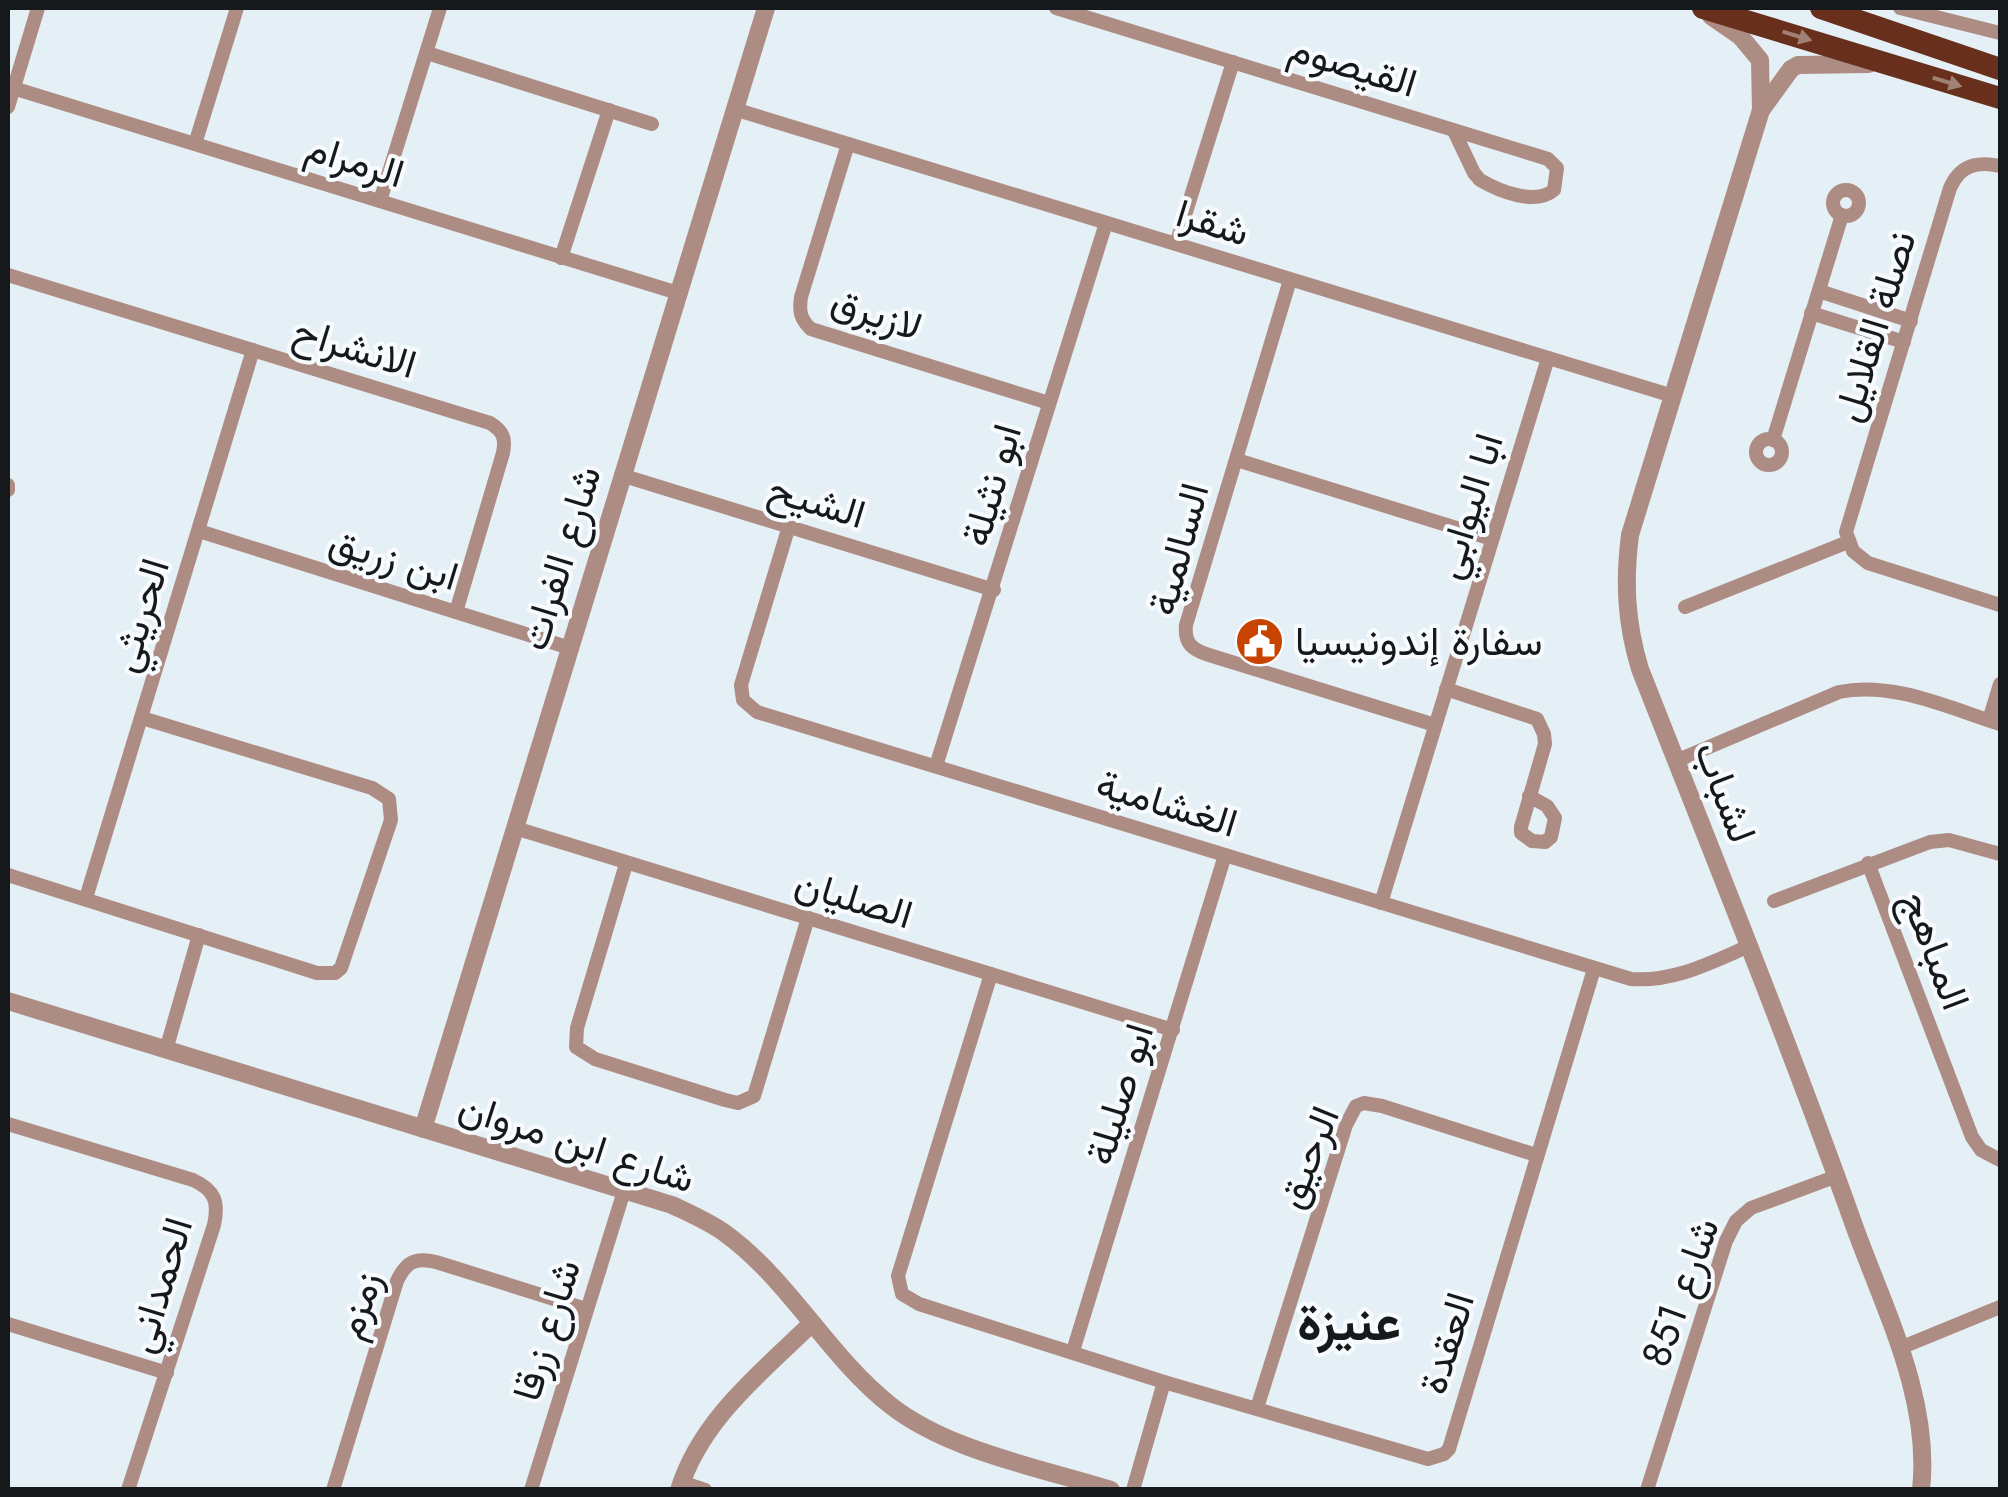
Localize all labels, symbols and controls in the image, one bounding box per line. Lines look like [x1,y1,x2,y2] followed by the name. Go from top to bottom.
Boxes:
[1282,18,1424,112] street label: القيصوم
[1782,29,1812,44] one-way arrow
[1932,75,1963,90] one-way arrow
[299,118,411,202] street label: الرمرام
[1169,184,1257,260] street label: شقرا
[1818,223,1930,429] street label: نصلة القلايل
[824,271,930,355] street label: لازيرق
[286,301,424,393] street label: الانشراح
[946,417,1036,553] street label: ابو نثيلة
[1418,426,1521,587] street label: ابا اليوابي
[504,459,616,657] street label: شارع الفرات
[761,459,873,543] street label: الشيح
[1133,476,1223,622] street label: السالمية
[322,511,466,605] street label: ابن زريق
[94,551,188,680] street label: الحريثي
[1295,612,1543,670] place label: سفارة إندونيسيا
[1234,615,1286,667] public building icon: سفارة إندونيسيا
[1680,733,1772,851] street label: لشباب
[1089,754,1245,852] street label: الغشامية
[788,853,920,943] street label: الصليان
[1887,882,1985,1018] street label: المباهج
[1070,1016,1168,1172] street label: ابو صليلة
[452,1077,702,1207] street label: شارع ابن مروان
[1260,1097,1354,1217] street label: الرحيق
[1626,1209,1734,1375] street label: شارع 851
[111,1210,211,1361] street label: الحمداني
[497,1252,595,1408] street label: شارع زرقا
[320,1263,396,1347] street label: زمزم
[1403,1285,1489,1401] street label: العقدة
[1297,1286,1401,1359] district label: عنيزة

